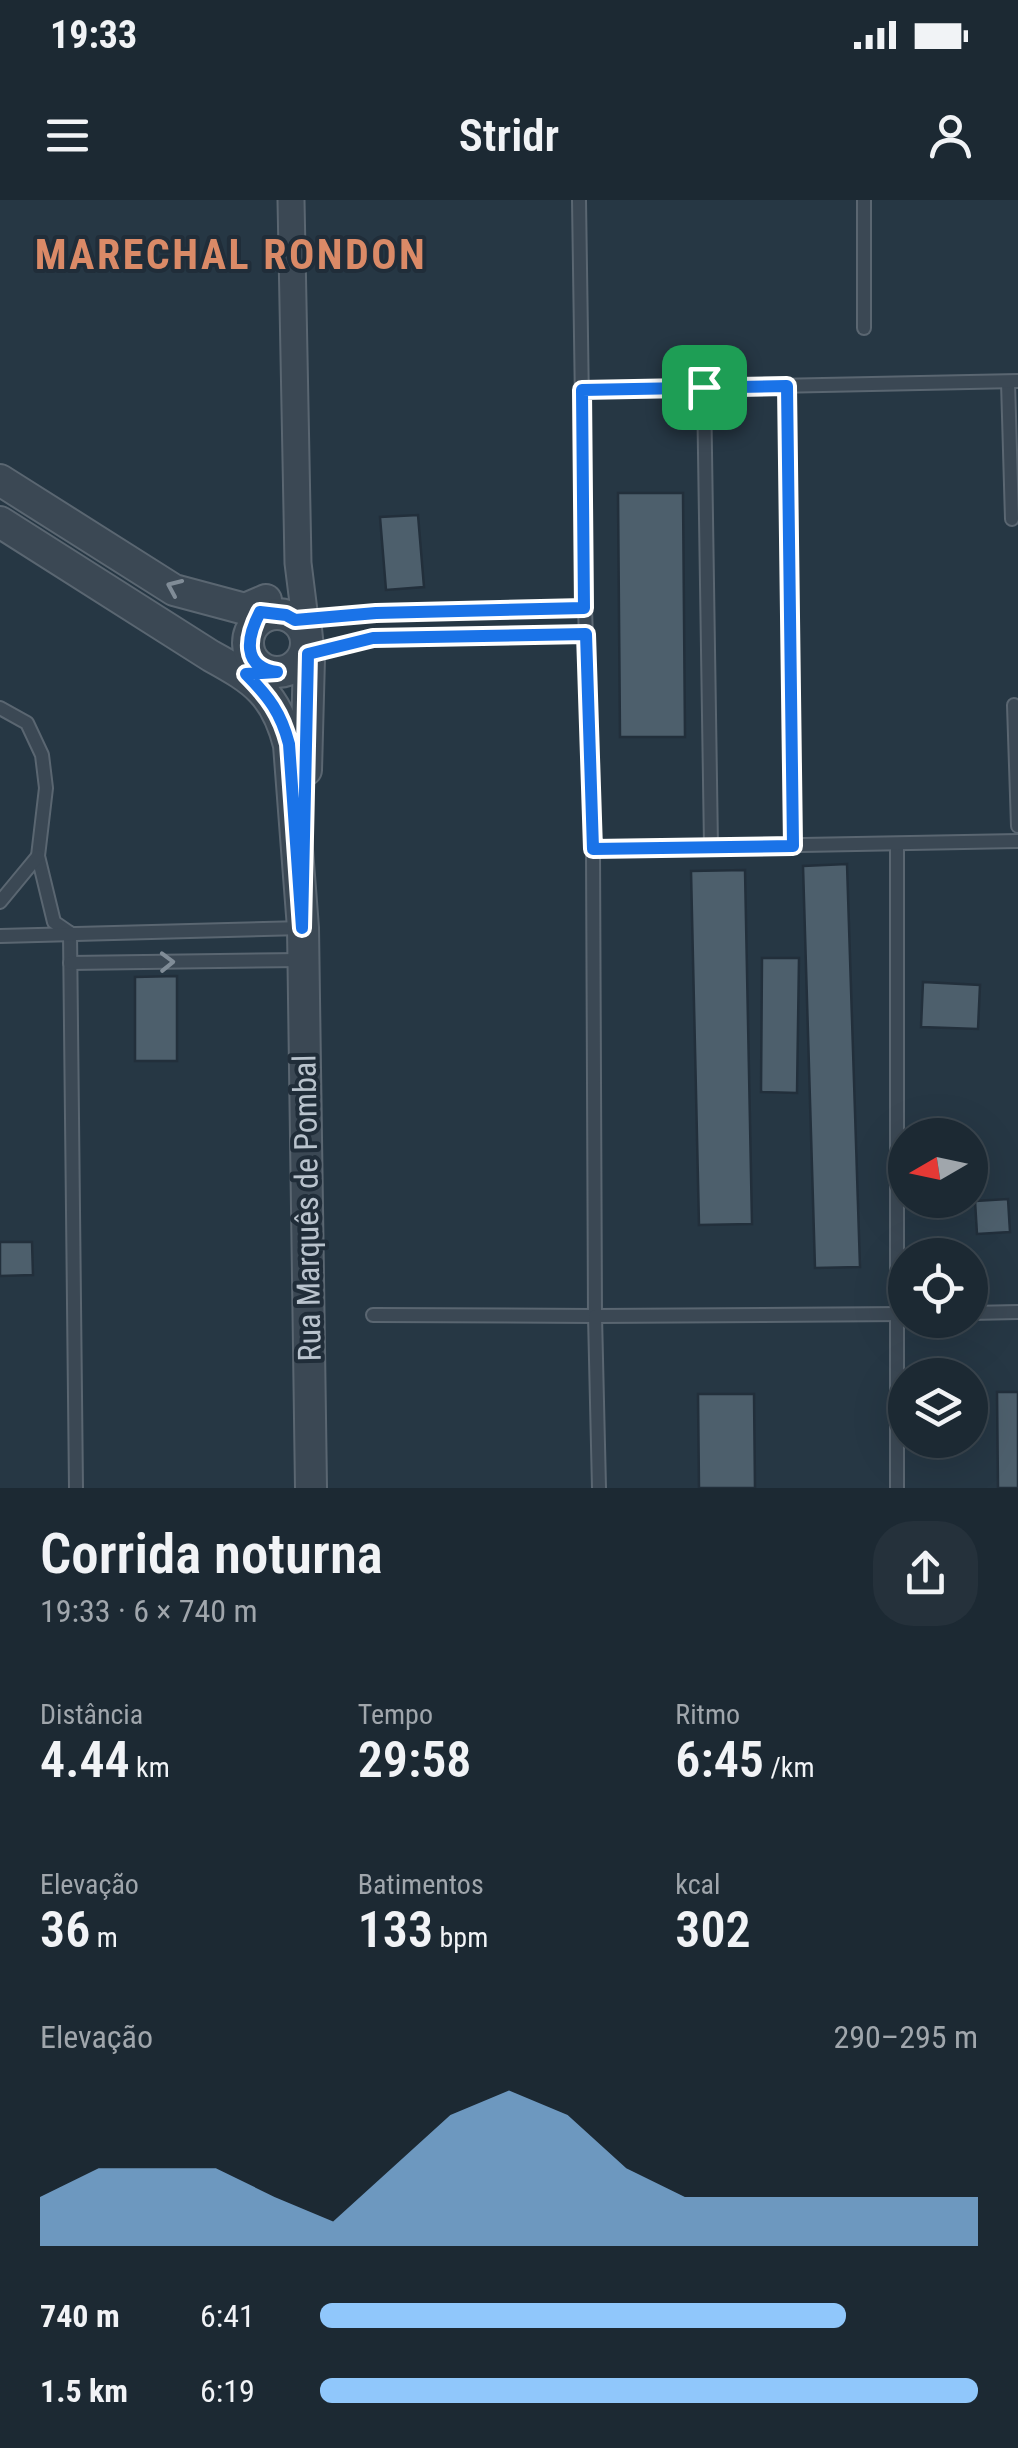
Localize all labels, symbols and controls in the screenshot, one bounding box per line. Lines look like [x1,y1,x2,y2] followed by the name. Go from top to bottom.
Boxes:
[50,13,137,57] text: 19:33
[40,108,95,163] icon: menu
[923,108,978,163] icon: person
[459,109,559,162] text: Stridr
[35,230,427,279] district label: MARECHAL RONDON
[662,345,747,430] pin
[677,360,732,415] icon: arrive
[166,580,184,600] one-way arrow
[160,951,176,973] one-way arrow
[285,1054,329,1362] street label: Rua Marquês de Pombal
[888,1118,988,1218] north arrow
[888,1118,988,1458] map controls
[888,1238,988,1338] button: locate
[888,1358,988,1458] button: layers
[873,1521,978,1626] button: share
[40,1522,383,1586] text: Corrida noturna
[40,1592,258,1630] text: 19:33 · 6 × 740 m
[40,1698,143,1731] text: Distância
[358,1698,433,1731] text: Tempo
[675,1698,740,1731] text: Ritmo
[40,1731,130,1789] text: 4.44
[358,1731,471,1789] text: 29:58
[675,1731,764,1789] text: 6:45
[130,1751,170,1784] text: km
[764,1751,815,1784] text: /km
[40,1868,139,1901] text: Elevação
[358,1868,484,1901] text: Batimentos
[675,1868,720,1901] text: kcal
[40,1901,90,1959] text: 36
[358,1901,433,1959] text: 133
[675,1901,751,1959] text: 302
[90,1921,118,1954] text: m
[433,1921,488,1954] text: bpm
[40,2018,153,2056] text: Elevação
[833,2018,978,2056] text: 290–295 m
[40,2297,120,2335] text: 740 m
[200,2297,255,2335] text: 6:41
[40,2372,128,2410] text: 1.5 km
[200,2372,255,2410] text: 6:19

